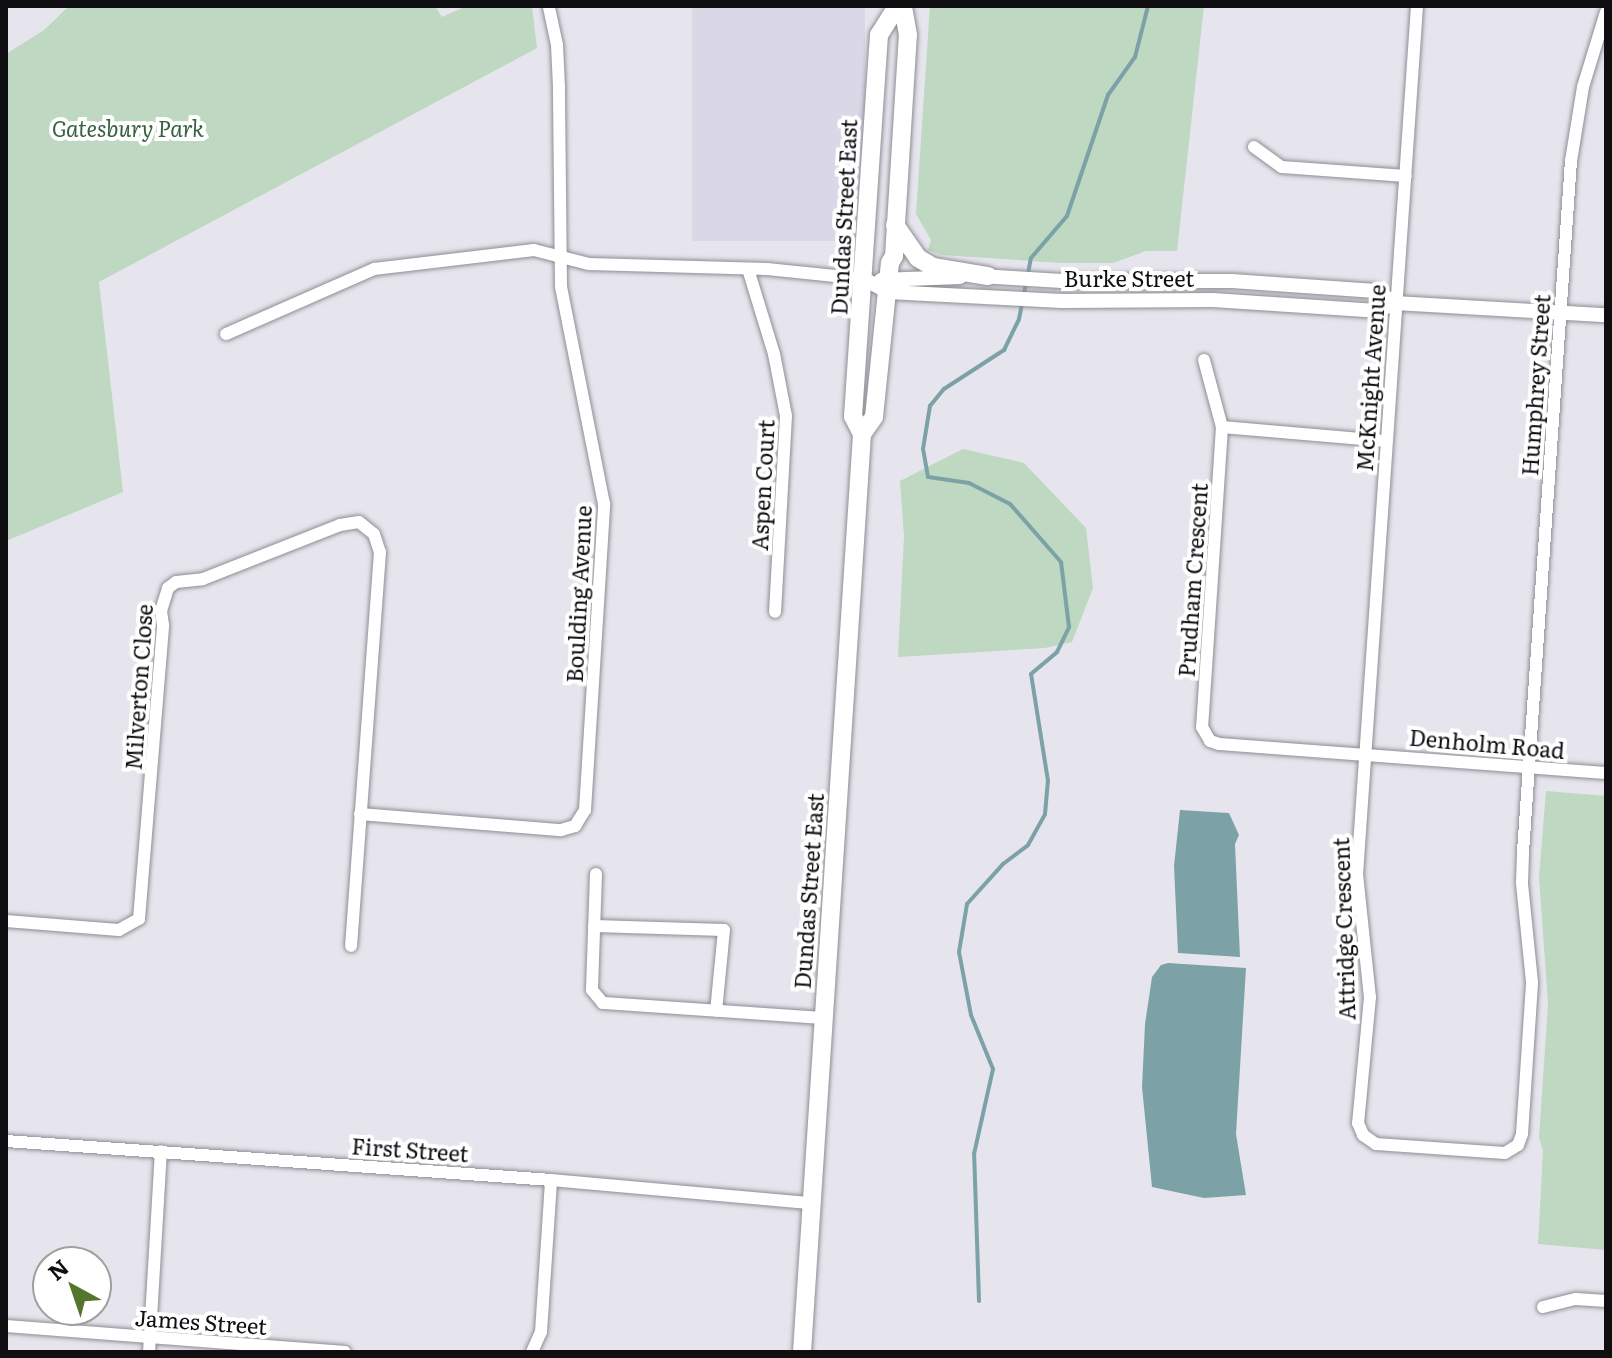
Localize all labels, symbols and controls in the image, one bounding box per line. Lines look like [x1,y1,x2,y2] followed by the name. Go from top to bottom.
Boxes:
[52,115,204,141] park label: Gatesbury Park
[825,118,861,316] street label: Dundas Street East
[1064,265,1194,291] street label: Burke Street
[1350,284,1390,472] street label: McKnight Avenue
[1515,293,1555,477] street label: Humphrey Street
[745,419,779,551] street label: Aspen Court
[1172,482,1212,678] street label: Prudham Crescent
[560,505,596,683] street label: Boulding Avenue
[119,603,157,771] street label: Milverton Close
[1408,723,1566,763] street label: Denholm Road
[788,792,828,990] street label: Dundas Street East
[1327,837,1359,1021] street label: Attridge Crescent
[351,1132,469,1166] street label: First Street
[32,1246,112,1326] north arrow
[40,1250,75,1287] text: N
[134,1303,268,1339] street label: James Street

